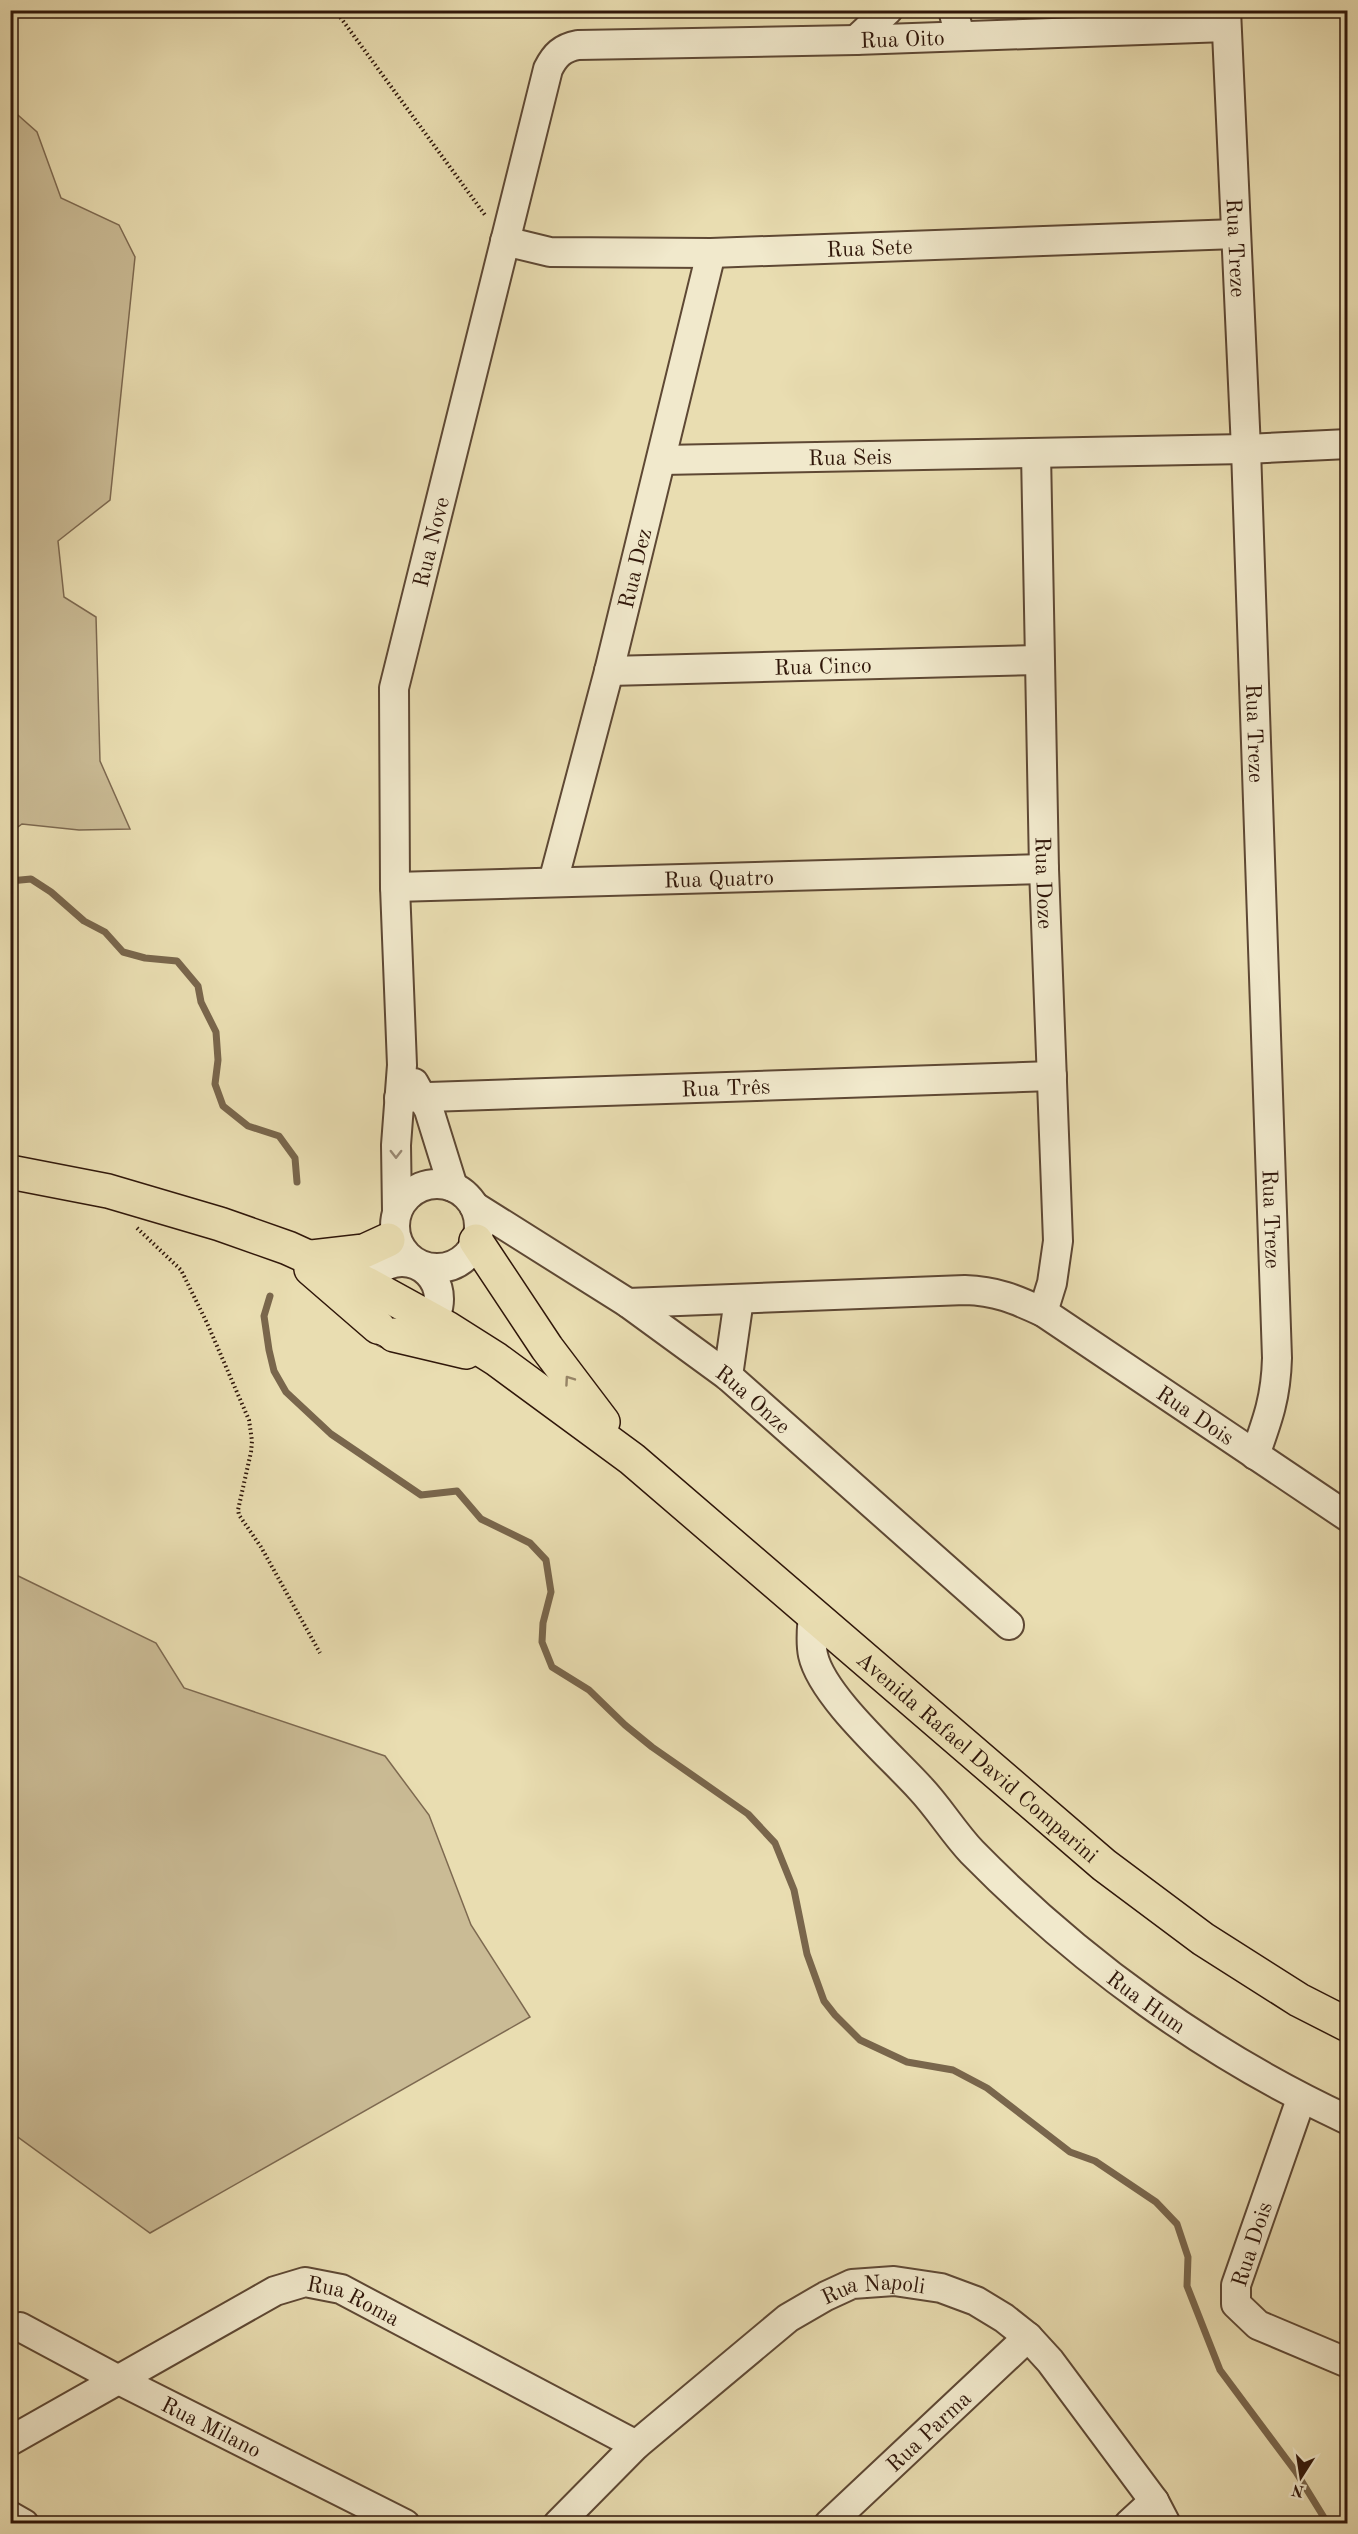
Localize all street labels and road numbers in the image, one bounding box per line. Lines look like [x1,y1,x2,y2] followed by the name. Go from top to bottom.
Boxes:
[860,28,945,53] street label: Rua Oito
[1222,198,1248,298] street label: Rua Treze
[826,237,913,262] street label: Rua Sete
[808,447,892,470] street label: Rua Seis
[410,495,454,590] street label: Rua Nove
[616,527,656,611] street label: Rua Dez
[774,655,872,680] street label: Rua Cinco
[1241,683,1266,783] street label: Rua Treze
[1030,837,1055,930] street label: Rua Doze
[664,867,774,893] street label: Rua Quatro
[681,1076,771,1101] street label: Rua Três
[1258,1169,1283,1269] street label: Rua Treze
[711,1362,794,1439] street label: Rua Onze
[1152,1383,1237,1450] street label: Rua Dois
[852,1649,1102,1868] street label: Avenida Rafael David Comparini
[1102,1967,1189,2038] street label: Rua Hum
[1229,2199,1277,2290] street label: Rua Dois
[818,2272,927,2310] street label: Rua Napoli
[305,2274,403,2331] street label: Rua Roma
[883,2388,976,2477] street label: Rua Parma
[157,2394,264,2463] street label: Rua Milano

